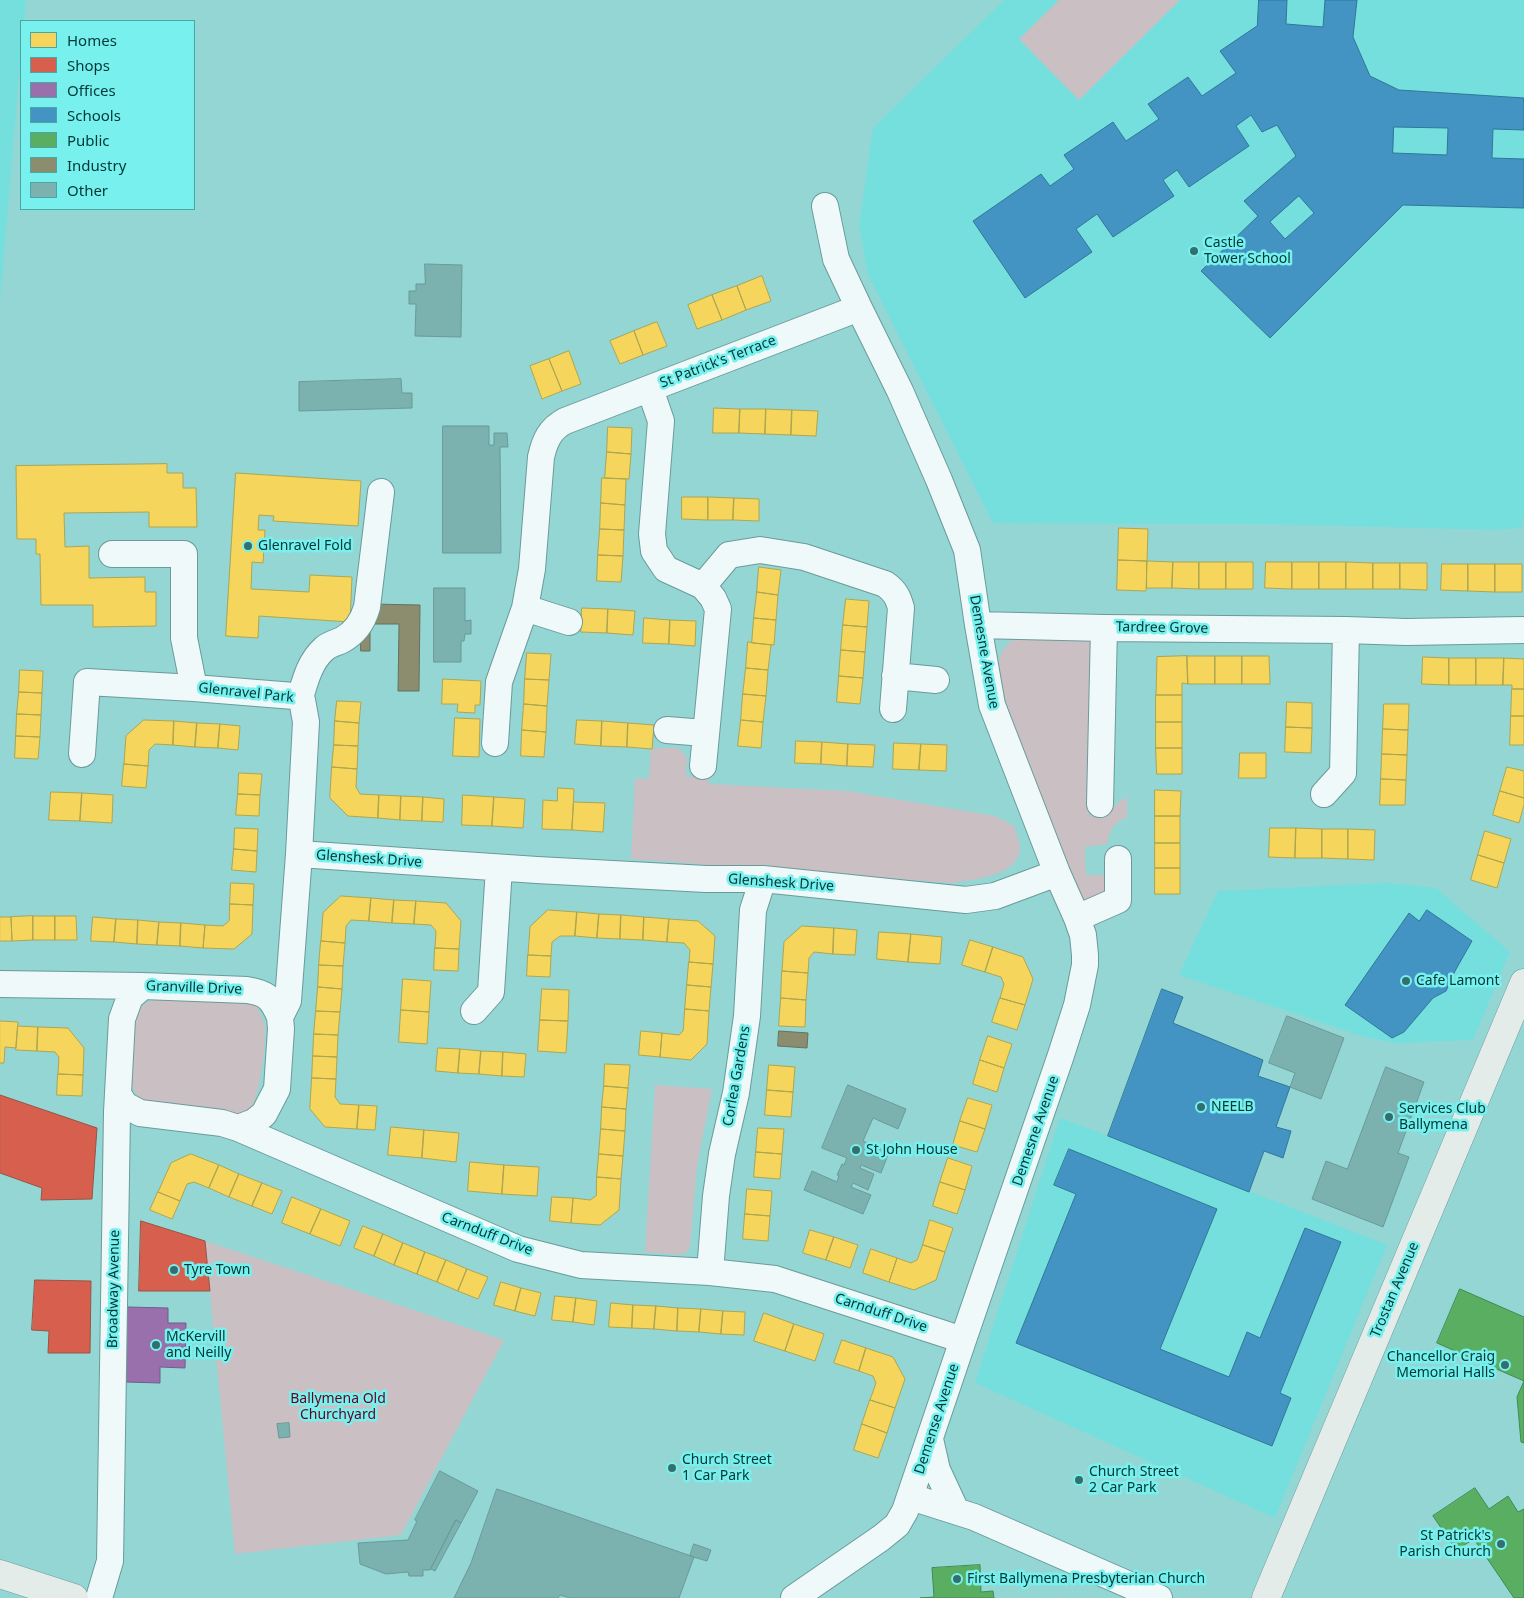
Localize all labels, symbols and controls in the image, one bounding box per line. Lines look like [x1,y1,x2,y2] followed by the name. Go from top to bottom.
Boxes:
[20,20,195,210] legend
[67,30,117,50] text: Homes
[67,55,110,75] text: Shops
[67,80,116,100] text: Offices
[67,105,121,125] text: Schools
[67,130,110,150] text: Public
[67,155,126,175] text: Industry
[67,180,108,200] text: Other
[1204,235,1291,268] place label: Castle Tower School
[1188,245,1200,257] marker: Castle Tower School
[658,332,778,392] street label: St Patrick's Terrace
[258,538,352,554] place label: Glenravel Fold
[242,540,254,552] marker: Glenravel Fold
[966,594,1002,710] street label: Demesne Avenue
[1116,619,1208,637] street label: Tardree Grove
[198,680,294,706] street label: Glenravel Park
[316,847,422,871] street label: Glenshesk Drive
[728,871,834,895] street label: Glenshesk Drive
[1416,973,1500,989] place label: Cafe Lamont
[1400,975,1412,987] marker: Cafe Lamont
[146,978,242,998] street label: Granville Drive
[720,1025,754,1127] street label: Corlea Gardens
[1009,1074,1063,1188] street label: Demesne Avenue
[1211,1099,1254,1115] place label: NEELB
[1195,1101,1207,1113] marker: NEELB
[1399,1101,1486,1134] place label: Services Club Ballymena
[1383,1111,1395,1123] marker: Services Club Ballymena
[866,1142,958,1158] place label: St John House
[850,1144,862,1156] marker: St John House
[439,1209,535,1259] street label: Carnduff Drive
[105,1230,123,1348] street label: Broadway Avenue
[1367,1240,1423,1340] street label: Trostan Avenue
[184,1262,250,1278] place label: Tyre Town
[168,1264,180,1276] marker: Tyre Town
[833,1290,929,1336] street label: Carnduff Drive
[166,1329,231,1361] place label: McKervill and Neilly
[150,1339,162,1351] marker: McKervill and Neilly
[1387,1349,1495,1381] place label: Chancellor Craig Memorial Halls
[1499,1359,1511,1371] marker: Chancellor Craig Memorial Halls
[911,1362,963,1476] street label: Demense Avenue
[290,1391,386,1424] park label: Ballymena Old Churchyard
[682,1452,772,1484] place label: Church Street 1 Car Park
[666,1462,678,1474] marker: Church Street 1 Car Park
[1089,1464,1179,1496] place label: Church Street 2 Car Park
[1073,1474,1085,1486] marker: Church Street 2 Car Park
[1399,1528,1491,1560] place label: St Patrick's Parish Church
[1495,1538,1507,1550] marker: St Patrick's Parish Church
[967,1571,1205,1587] place label: First Ballymena Presbyterian Church
[951,1573,963,1585] marker: First Ballymena Presbyterian Church

